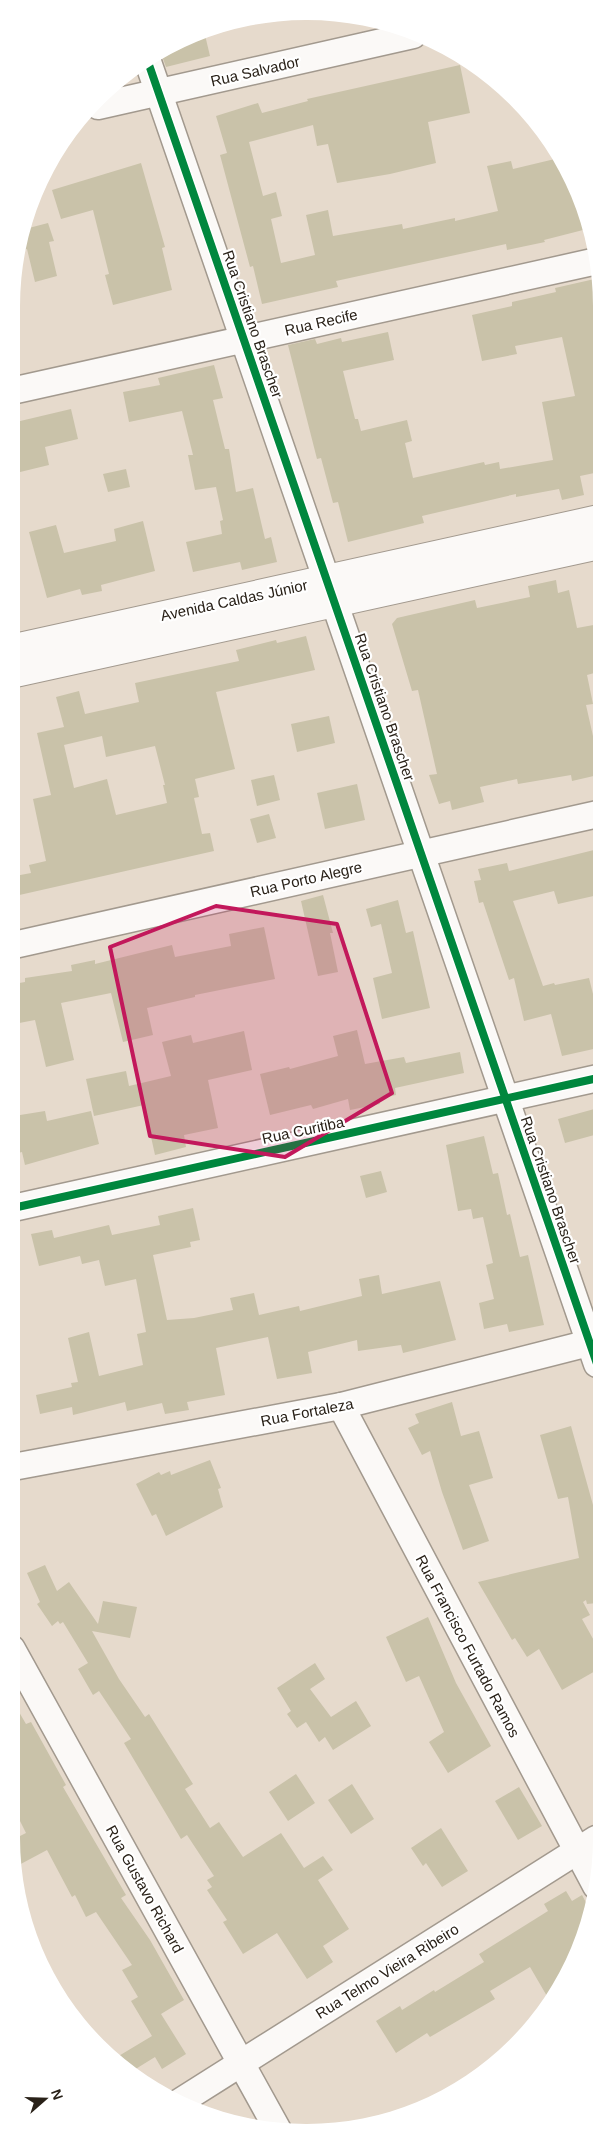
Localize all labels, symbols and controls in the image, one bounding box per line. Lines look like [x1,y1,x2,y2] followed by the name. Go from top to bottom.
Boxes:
[209,52,301,90] street label: Rua Salvador
[220,248,286,400] street label: Rua Cristiano Brascher
[283,305,359,339] street label: Rua Recife
[159,576,309,624] street label: Avenida Caldas Júnior
[352,631,418,783] street label: Rua Cristiano Brascher
[248,858,364,900] street label: Rua Porto Alegre
[260,1113,346,1147] street label: Rua Curitiba
[518,1114,584,1266] street label: Rua Cristiano Brascher
[259,1395,356,1429] street label: Rua Fortaleza
[413,1552,523,1740] street label: Rua Francisco Furtado Ramos
[103,1822,187,1956] street label: Rua Gustavo Richard
[312,1920,462,2022] street label: Rua Telmo Vieira Ribeiro
[20,2074,70,2124] north arrow
[48,2087,66,2102] text: N

